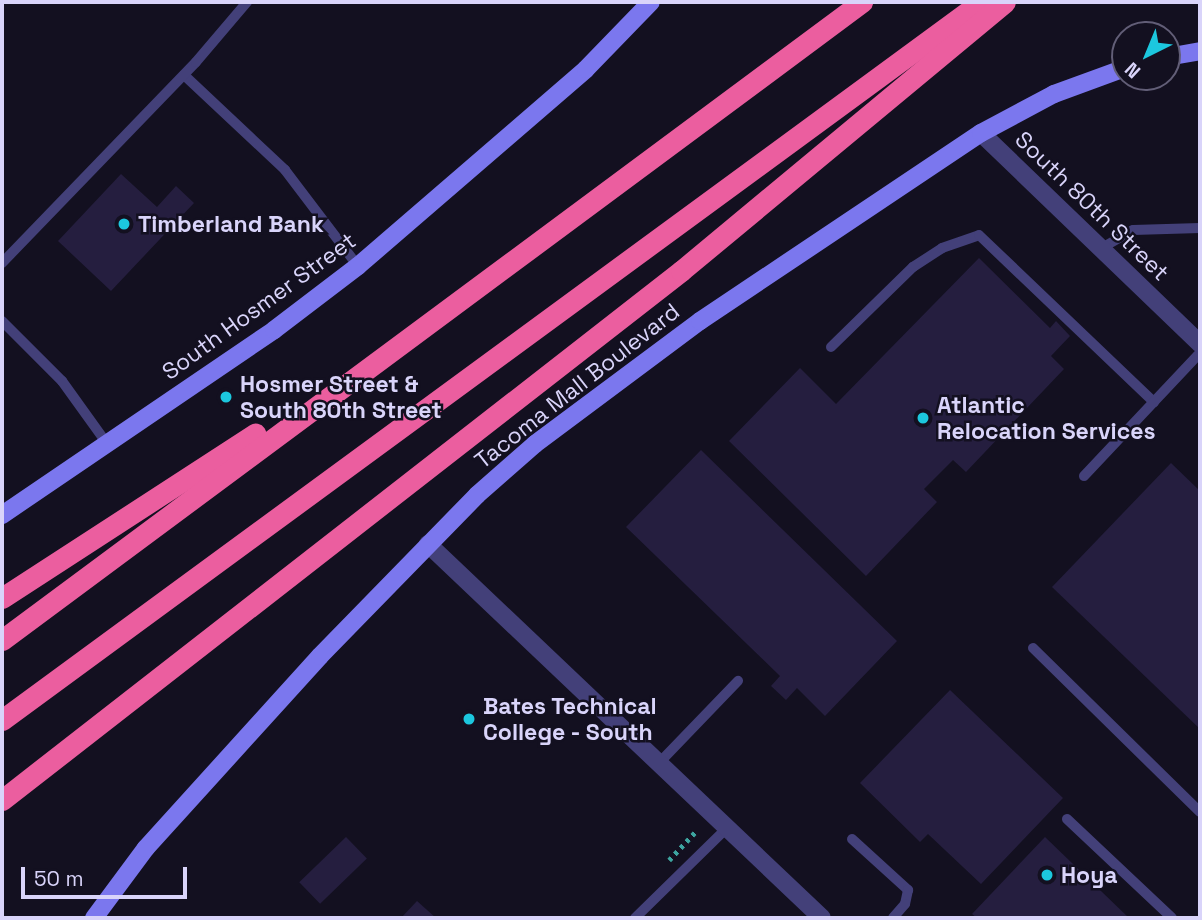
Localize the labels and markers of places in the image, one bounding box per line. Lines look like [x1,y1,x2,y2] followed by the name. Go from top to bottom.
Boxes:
[138,210,324,238] place label: Timberland Bank
[116,216,132,232] marker: Timberland Bank
[240,370,442,424] place label: Hosmer Street & South 80th Street
[218,389,234,405] marker: Hosmer Street & South 80th Street
[937,391,1155,445] place label: Atlantic Relocation Services
[915,410,931,426] marker: Atlantic Relocation Services
[483,692,657,746] place label: Bates Technical College - South
[461,711,477,727] marker: Bates Technical College - South
[1061,861,1118,889] place label: Hoya
[1039,867,1055,883] marker: Hoya

